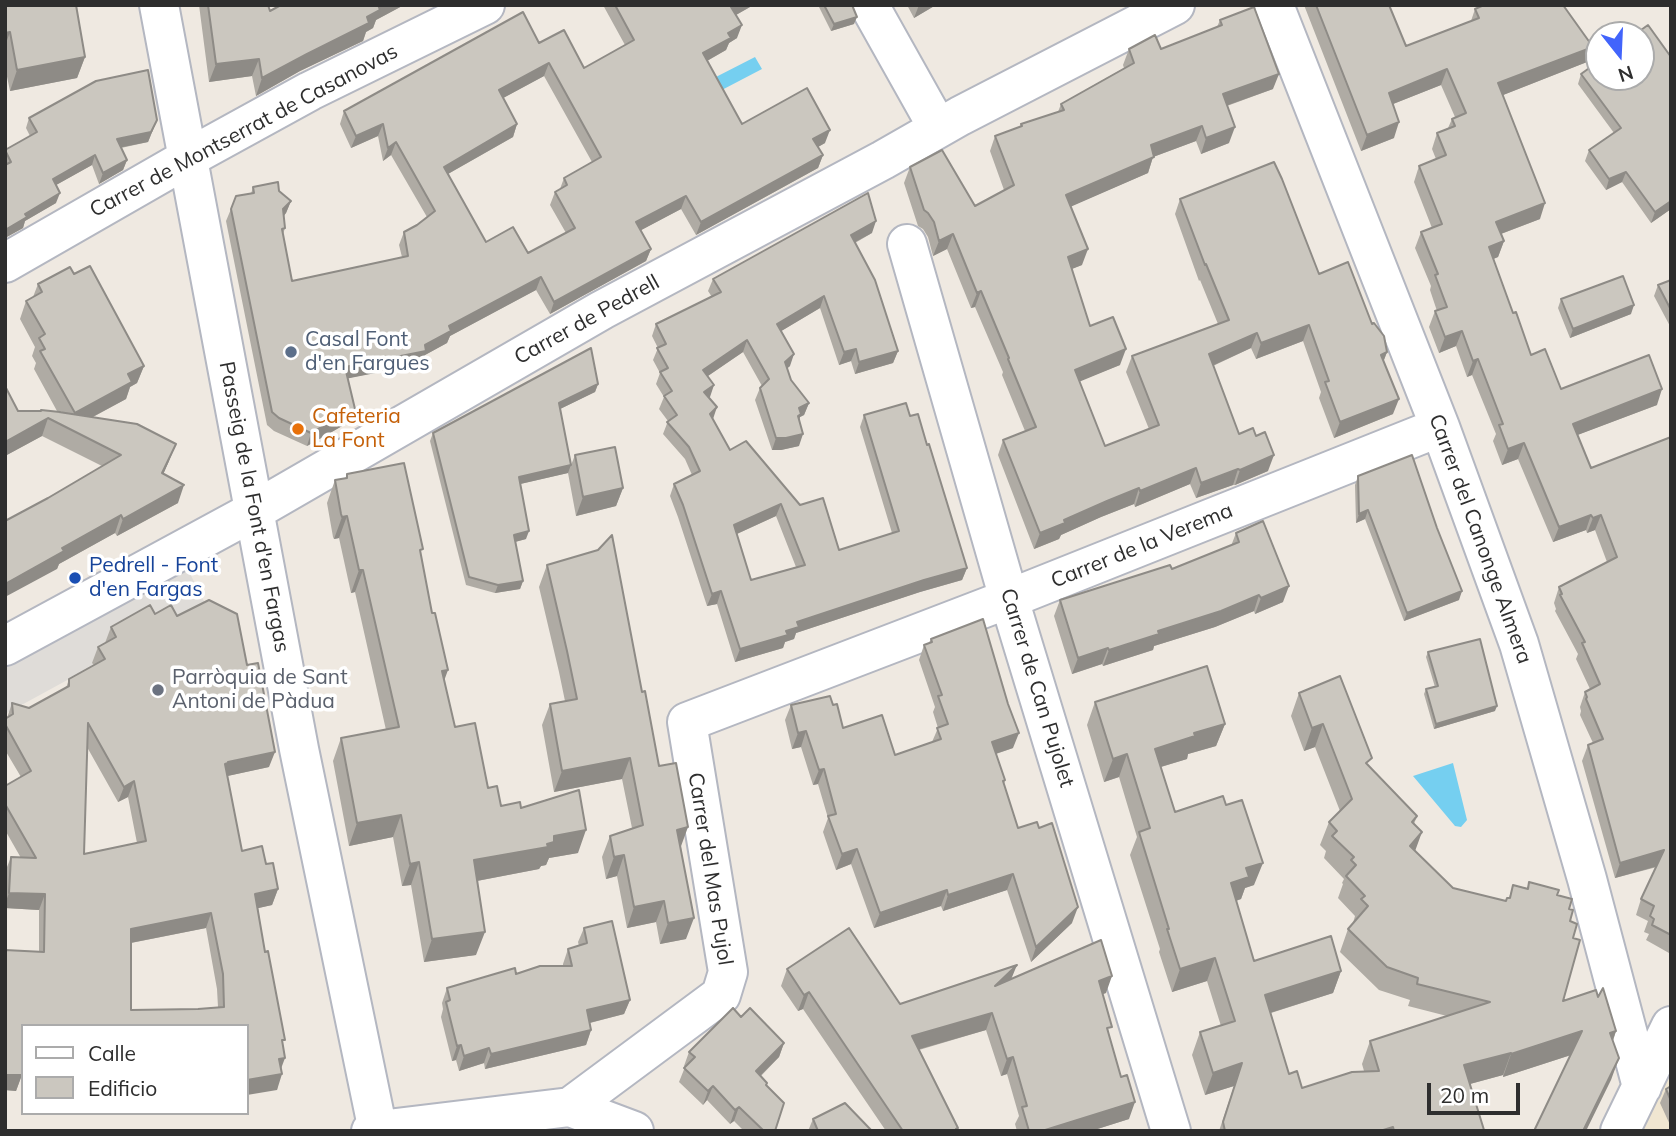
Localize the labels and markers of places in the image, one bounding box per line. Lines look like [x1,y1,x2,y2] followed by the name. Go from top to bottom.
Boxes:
[305,327,430,377] place label: Casal Font d'en Fargues
[283,344,299,360] marker: Casal Font d'en Fargues
[312,404,401,454] place label: Cafeteria La Font
[290,421,306,437] marker: Cafeteria La Font
[89,553,218,603] place label: Pedrell - Font d'en Fargas
[67,570,83,586] marker: Pedrell - Font d'en Fargas
[172,665,348,715] place label: Parròquia de Sant Antoni de Pàdua
[150,682,166,698] marker: Parròquia de Sant Antoni de Pàdua

